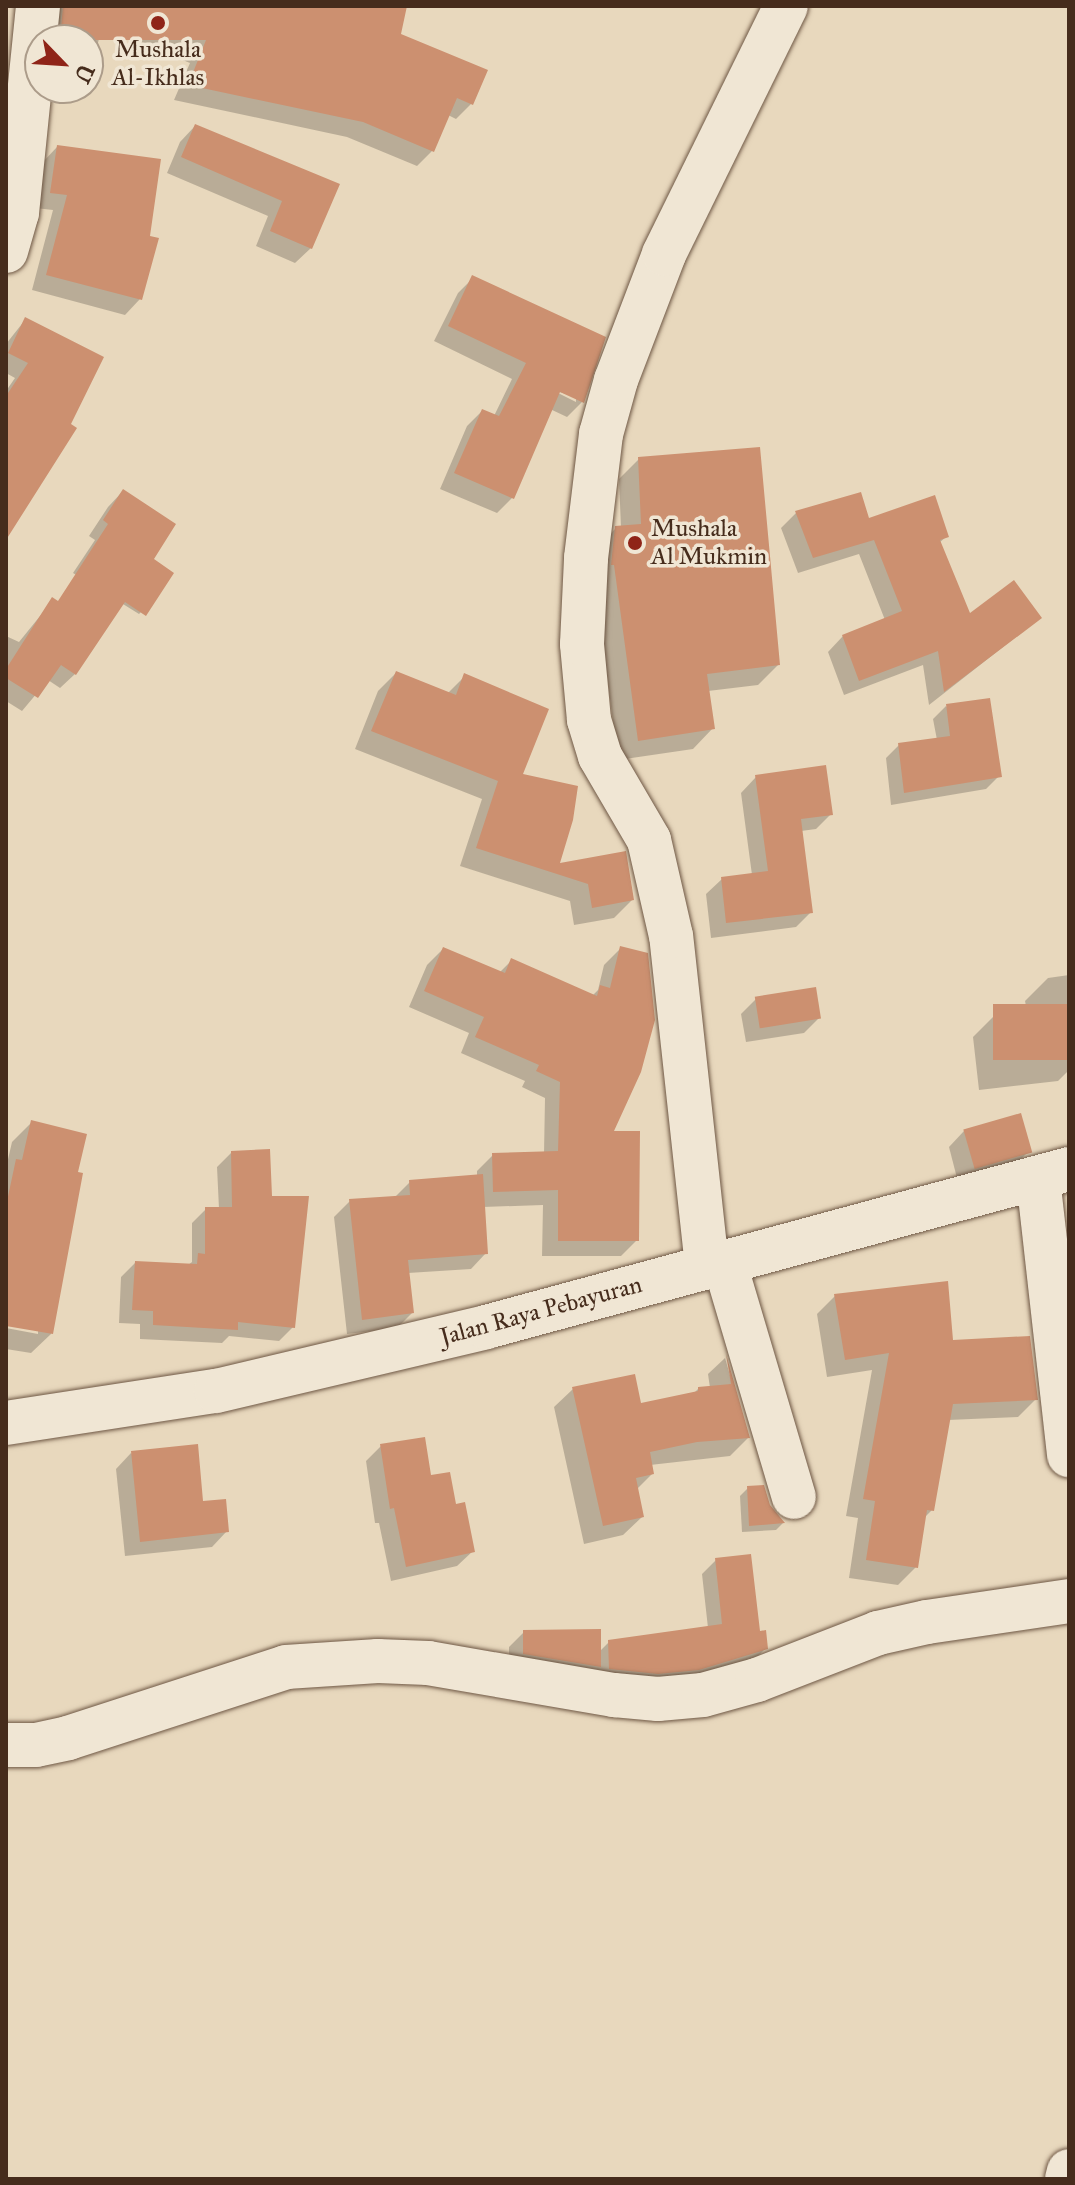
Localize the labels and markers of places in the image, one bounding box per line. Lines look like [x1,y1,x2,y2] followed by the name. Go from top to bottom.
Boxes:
[149,14,167,32] marker: Mushala Al-Ikhlas
[112,36,204,92] place label: Mushala Al-Ikhlas
[651,515,767,571] place label: Mushala Al Mukmin
[626,534,644,552] marker: Mushala Al Mukmin

